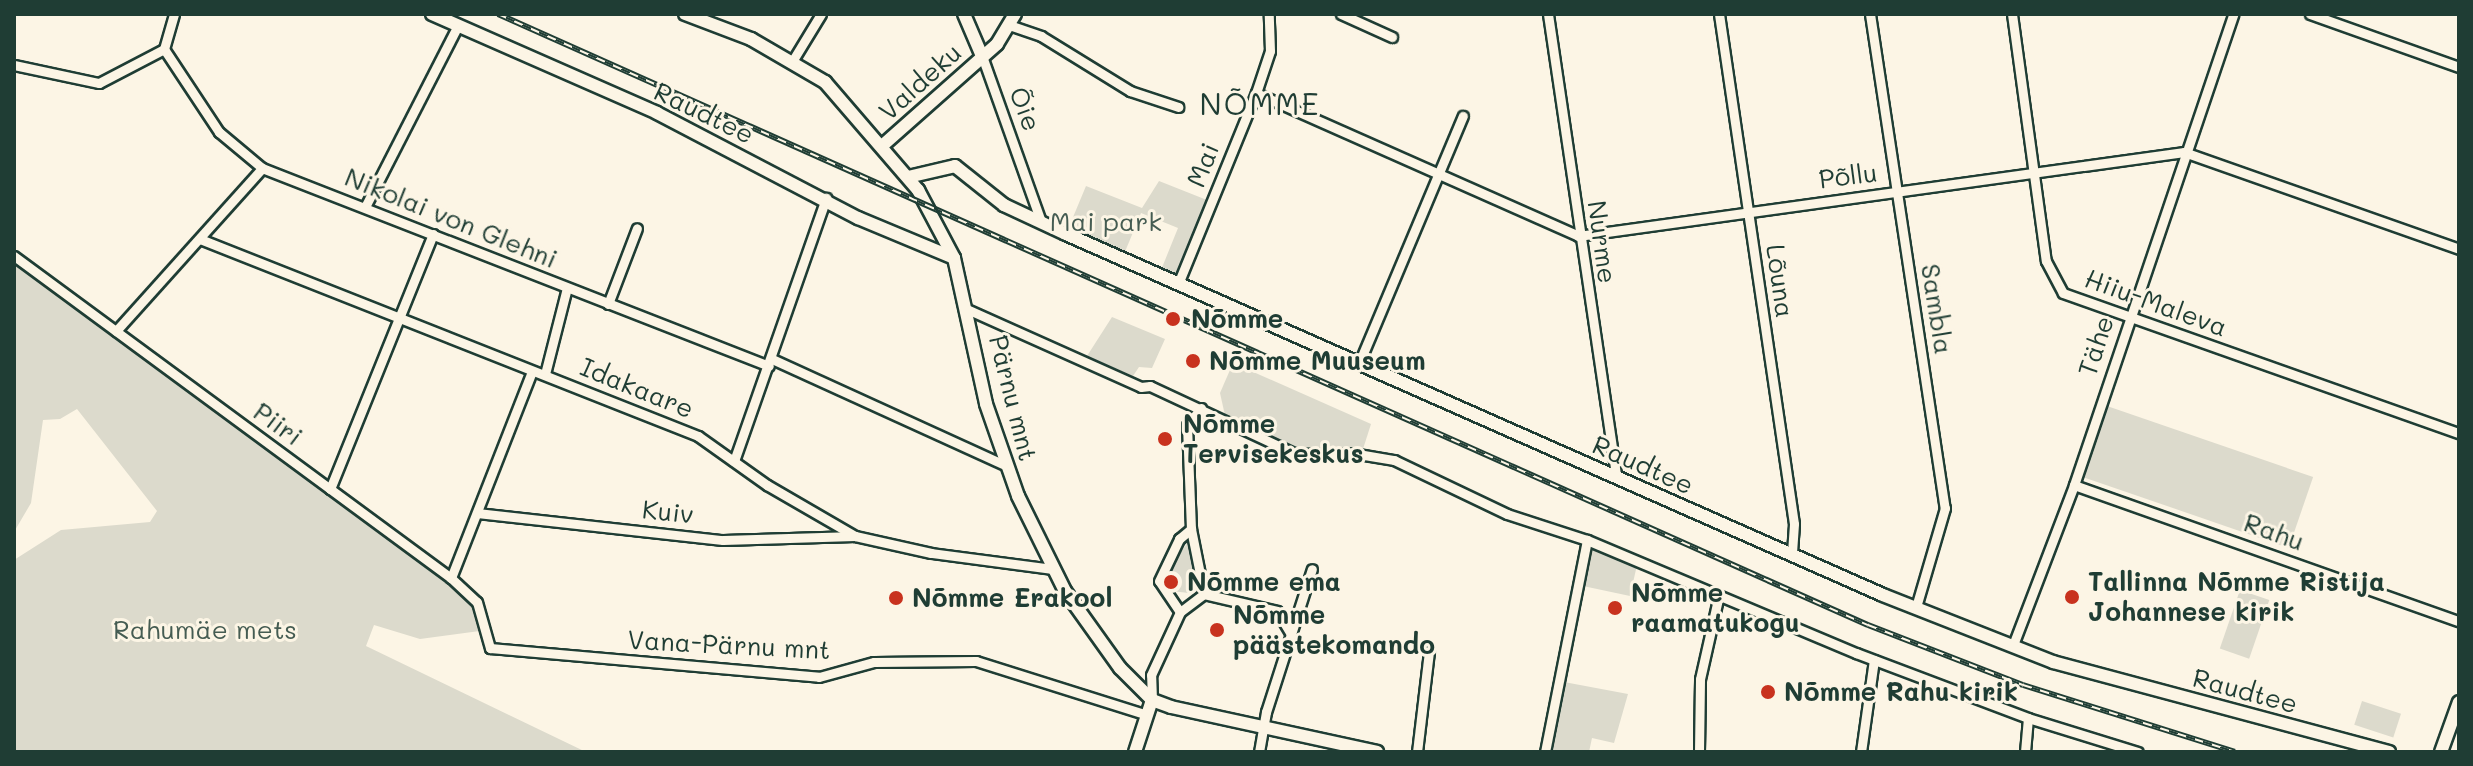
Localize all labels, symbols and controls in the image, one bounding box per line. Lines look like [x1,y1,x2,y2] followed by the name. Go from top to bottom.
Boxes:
[872,37,968,127] street label: Valdeku
[649,75,759,151] street label: Raudtee
[1002,83,1048,135] street label: Õie
[1200,85,1320,121] district label: NÕMME
[1180,138,1226,192] street label: Mai
[1817,157,1879,195] street label: Põllu
[340,161,562,275] street label: Nikolai von Glehni
[1581,199,1623,285] street label: Nurme
[1050,206,1162,238] park label: Mai park
[1759,242,1801,320] street label: Lõuna
[1914,262,1960,356] street label: Sambla
[2081,263,2231,343] street label: Hiiu-Maleva
[1191,303,1283,335] place label: Nõmme
[1162,308,1184,330] marker: Nõmme
[2072,312,2120,380] street label: Tähe
[982,332,1044,464] street label: Pärnu mnt
[1209,345,1426,377] place label: Nõmme Muuseum
[576,351,698,425] street label: Idakaare
[1184,352,1202,370] marker: Nõmme Muuseum
[247,396,309,452] street label: Piiri
[1183,408,1364,470] place label: Nõmme Tervisekeskus
[1154,428,1176,450] marker: Nõmme Tervisekeskus
[1588,429,1698,501] street label: Raudtee
[641,494,695,530] street label: Kuiv
[2240,507,2308,557] street label: Rahu
[1187,566,1341,598] place label: Nõmme ema
[2088,566,2385,628] place label: Tallinna Nõmme Ristija Johannese kirik
[1162,573,1180,591] marker: Nõmme ema
[1631,577,1800,638] place label: Nõmme raamatukogu
[912,582,1112,614] place label: Nõmme Erakool
[2063,588,2081,606] marker: Tallinna Nõmme Ristija Johannese kirik
[887,589,905,607] marker: Nõmme Erakool
[1233,599,1435,660] place label: Nõmme päästekomando
[1606,599,1624,617] marker: Nõmme raamatukogu
[113,614,297,646] park label: Rahumäe mets
[1208,621,1226,639] marker: Nõmme päästekomando
[627,624,831,666] street label: Vana-Pärnu mnt
[2189,662,2301,720] street label: Raudtee
[1784,676,2018,708] place label: Nõmme Rahu kirik
[1759,683,1777,701] marker: Nõmme Rahu kirik

